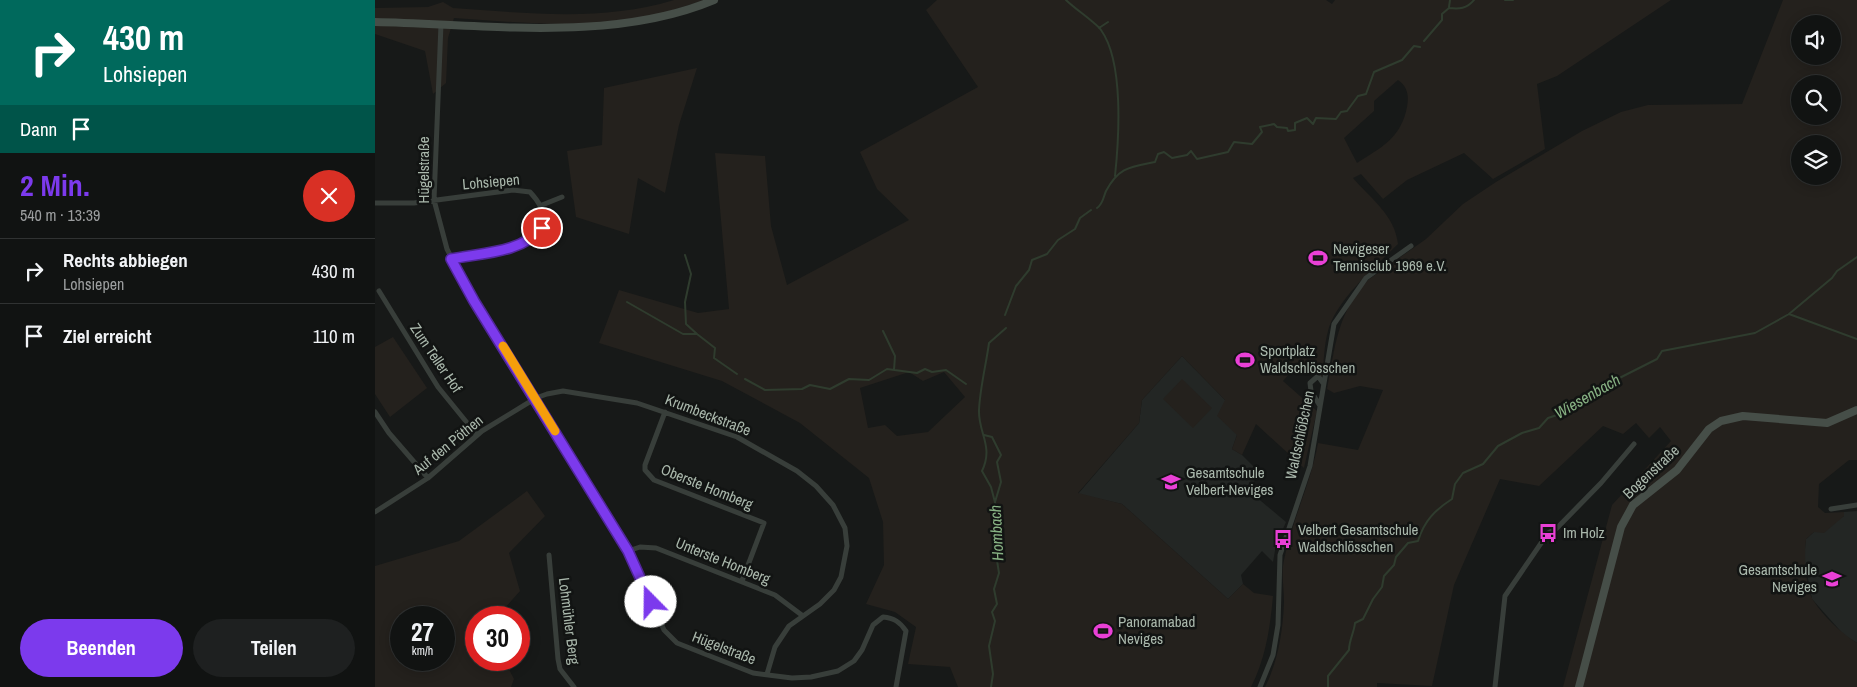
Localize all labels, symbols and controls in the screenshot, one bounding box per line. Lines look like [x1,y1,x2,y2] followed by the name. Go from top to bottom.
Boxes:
[103,14,184,61] text: 430 m
[1791,15,1841,185] map controls
[1791,15,1841,65] button: sound
[20,20,85,85] icon: right
[103,59,187,89] text: Lohsiepen
[1791,75,1841,125] button: search
[67,115,95,143] icon: arrive
[20,116,57,142] text: Dann
[1791,135,1841,185] button: layers
[413,136,434,204] street label: Hügelstraße
[20,165,90,205] text: 2 Min.
[461,169,520,194] street label: Lohsiepen
[303,170,355,222] button: close
[20,204,100,226] text: 540 m · 13:39
[521,207,563,249] pin
[528,214,556,242] icon: arrive
[1333,238,1447,276] place label: Nevigeser Tennisclub 1969 e.V.
[63,247,188,273] text: Rechts abbiegen
[1307,247,1329,269] sports icon: Nevigeser Tennisclub 1969 e.V.
[20,257,48,285] icon: right
[312,258,355,284] text: 430 m
[63,273,124,295] text: Lohsiepen
[405,319,468,397] street label: Zum Teller Hof
[20,322,48,350] icon: arrive
[63,323,151,349] text: Ziel erreicht
[313,323,355,349] text: 110 m
[1260,340,1355,378] place label: Sportplatz Waldschlösschen
[1234,349,1256,371] sports icon: Sportplatz Waldschlösschen
[1550,368,1624,424] water label: Wiesenbach
[1280,388,1319,481] street label: Waldschlößchen
[662,389,754,441] street label: Krumbeckstraße
[407,410,487,480] street label: Auf den Pöthen
[1618,440,1684,503] street label: Bogenstraße
[658,458,757,515] street label: Oberste Homberg
[1186,462,1274,500] place label: Gesamtschule Velbert-Neviges
[1160,471,1182,493] school or university icon: Gesamtschule Velbert-Neviges
[984,504,1008,562] water label: Hombach
[1298,519,1418,557] place label: Velbert Gesamtschule Waldschlösschen
[1537,522,1559,544] bus stop icon: Im Holz
[1563,522,1605,543] place label: Im Holz
[1272,528,1294,550] bus stop icon: Velbert Gesamtschule Waldschlösschen
[673,532,774,589] street label: Unterste Homberg
[1738,559,1817,597] place label: Gesamtschule Neviges
[1821,568,1843,590] school or university icon: Gesamtschule Neviges
[624,575,676,627] position arrow
[554,576,585,666] street label: Lohmühler Berg
[465,606,530,671] speed limit sign: 30
[1118,611,1195,649] place label: Panoramabad Neviges
[411,615,434,649] text: 27
[20,619,183,677] button: Beenden
[193,619,355,677] button: Teilen
[1092,620,1114,642] sports icon: Panoramabad Neviges
[689,626,759,669] street label: Hügelstraße
[412,643,433,659] text: km/h

